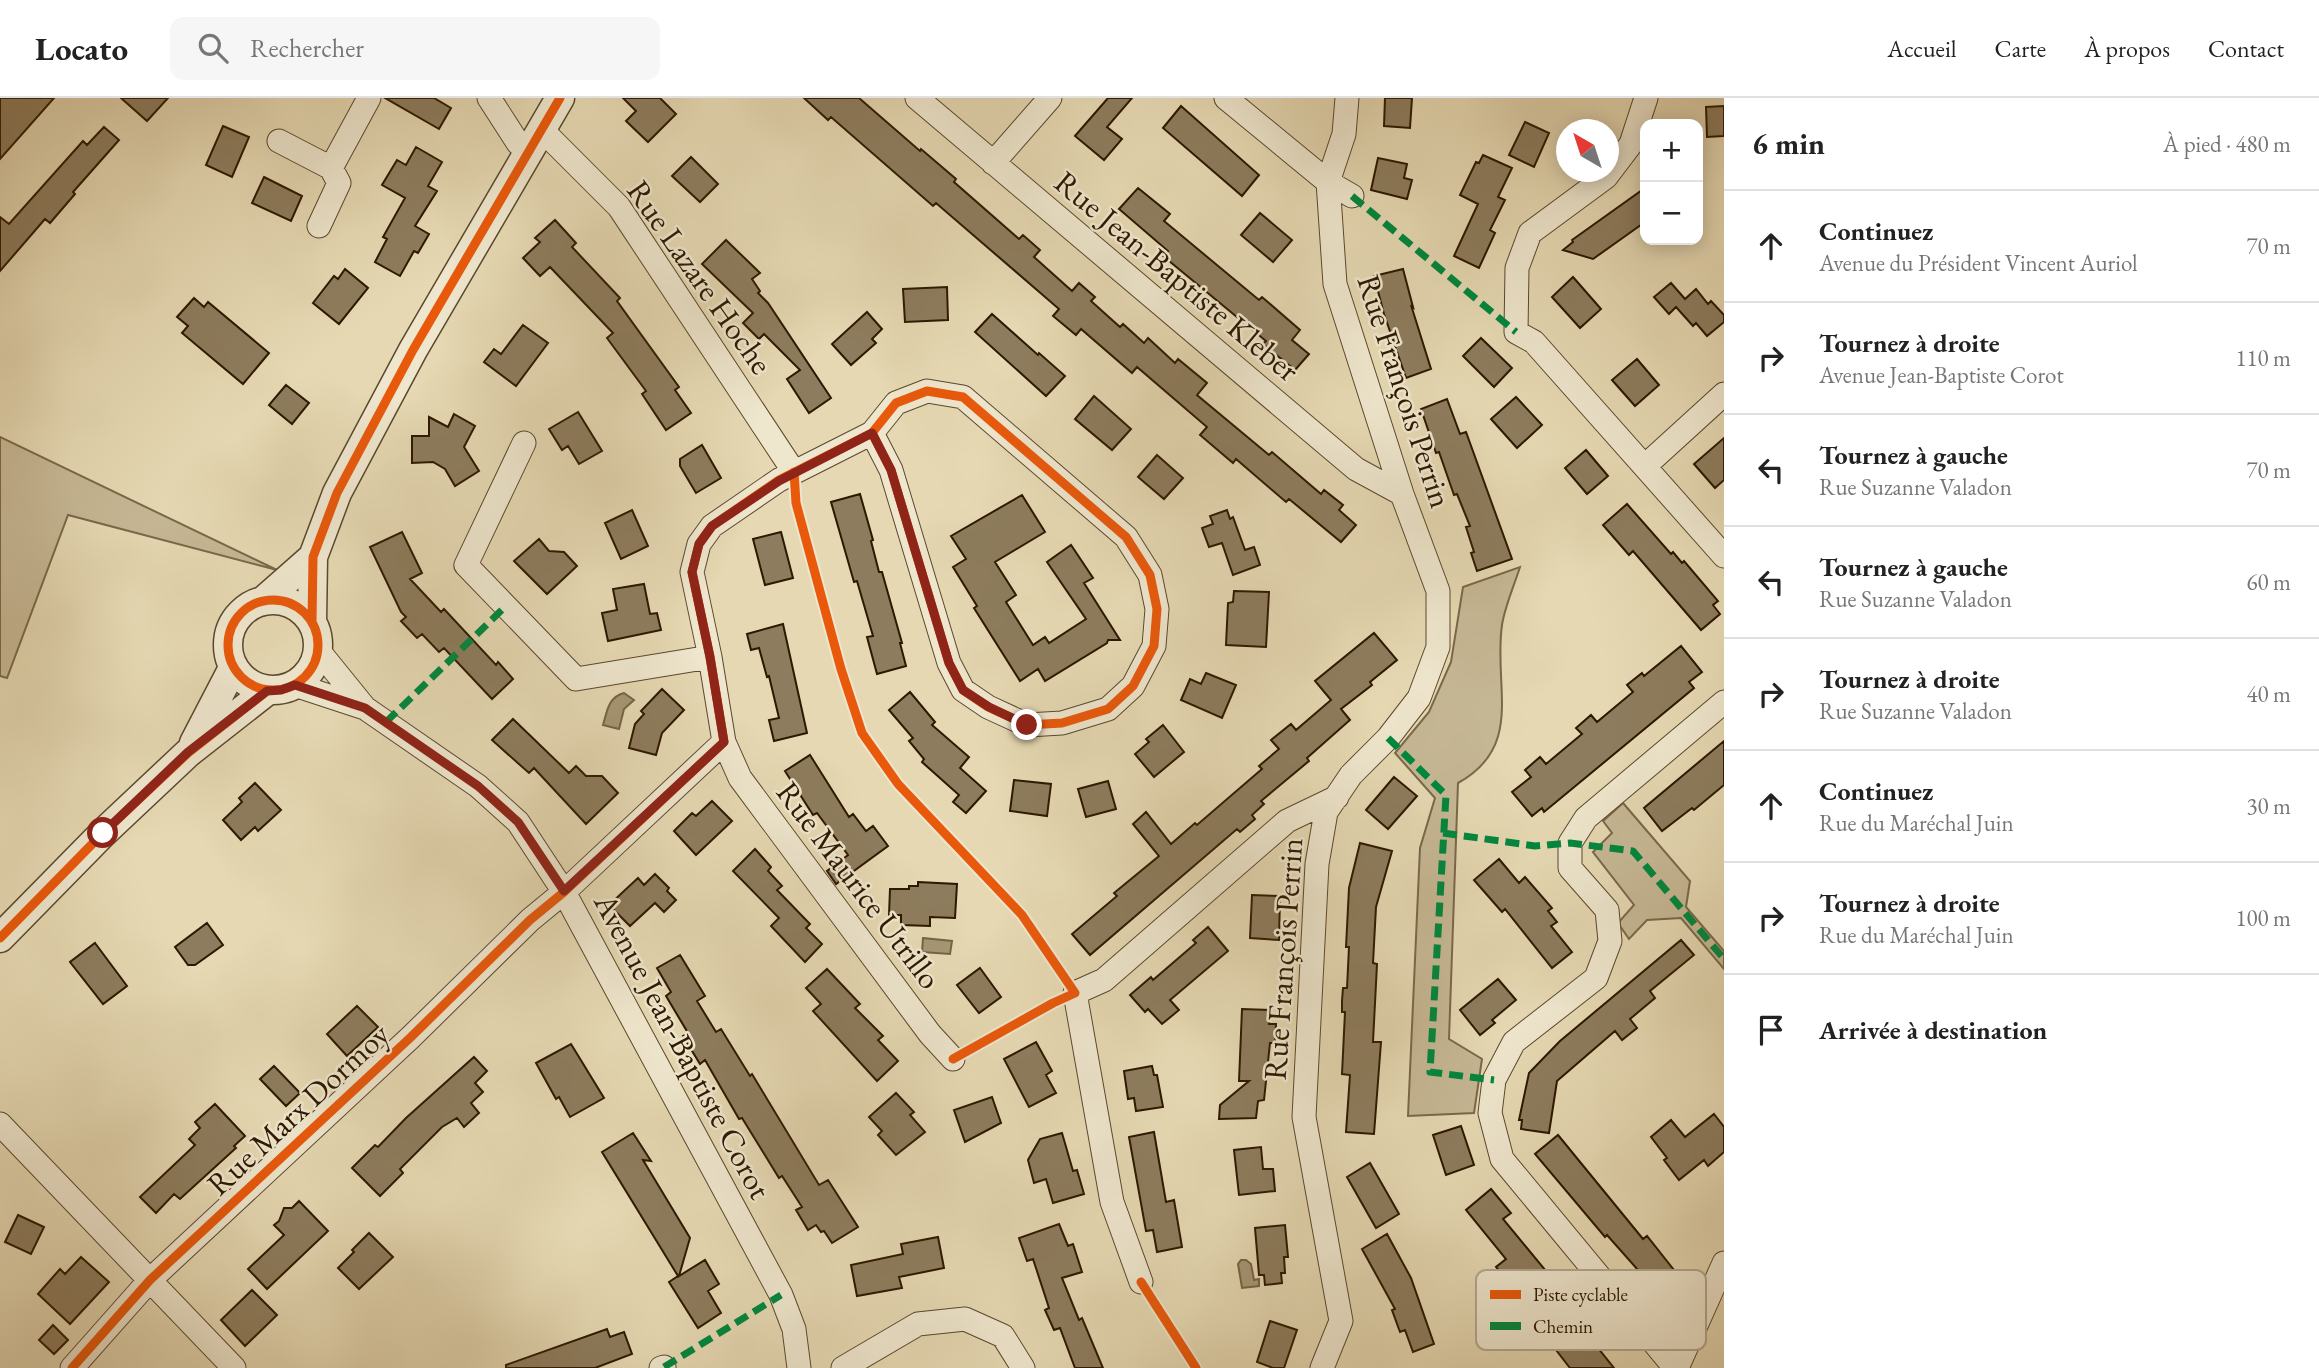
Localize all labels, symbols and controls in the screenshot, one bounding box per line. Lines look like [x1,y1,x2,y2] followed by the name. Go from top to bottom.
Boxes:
[170,17,660,80] search box
[35,27,128,70] text: Locato
[194,29,232,67] icon: search
[250,31,364,65] text: Rechercher
[1887,33,1957,64] text: Accueil
[1995,33,2046,64] text: Carte
[2084,33,2170,64] text: À propos
[2208,33,2284,64] text: Contact
[1556,119,1619,182] north arrow
[1640,119,1703,245] map controls
[1640,119,1703,182] button: +
[1752,124,1825,163] text: 6 min
[2163,129,2291,159] text: À pied · 480 m
[1046,161,1308,391] street label: Rue Jean-Baptiste Kleber
[618,172,782,382] street label: Rue Lazare Hoche
[1640,182,1703,245] button: −
[1819,214,1933,248] text: Continuez
[1752,227,1790,265] icon: ahead
[2246,231,2291,261] text: 70 m
[1819,248,2137,278] text: Avenue du Président Vincent Auriol
[1348,269,1463,513] street label: Rue François Perrin
[1819,326,2000,360] text: Tournez à droite
[1752,339,1790,377] icon: right
[2235,343,2291,373] text: 110 m
[1819,360,2064,390] text: Avenue Jean-Baptiste Corot
[1819,438,2008,472] text: Tournez à gauche
[1752,451,1790,489] icon: left
[2246,455,2291,485] text: 70 m
[1819,472,2012,502] text: Rue Suzanne Valadon
[1819,550,2008,584] text: Tournez à gauche
[1752,563,1790,601] icon: left
[2246,567,2291,597] text: 60 m
[1819,584,2012,614] text: Rue Suzanne Valadon
[1819,662,2000,696] text: Tournez à droite
[1752,675,1790,713] icon: right
[2246,679,2291,709] text: 40 m
[1819,696,2012,726] text: Rue Suzanne Valadon
[1011,709,1042,740] route end
[767,773,951,997] street label: Rue Maurice Utrillo
[1819,774,1933,808] text: Continuez
[1752,787,1790,825] icon: ahead
[2246,791,2291,821] text: 30 m
[1819,808,2014,838] text: Rue du Maréchal Juin
[87,817,118,848] route start
[1254,836,1312,1082] street label: Rue François Perrin
[584,885,781,1206] street label: Avenue Jean-Baptiste Corot
[1819,886,2000,920] text: Tournez à droite
[1752,899,1790,937] icon: right
[2235,903,2291,933] text: 100 m
[1819,920,2014,950] text: Rue du Maréchal Juin
[1752,1011,1790,1049] icon: arrive
[198,1013,399,1204] street label: Rue Marx Dormoy
[1819,1013,2047,1047] text: Arrivée à destination
[1476,1270,1706,1350] legend
[1533,1282,1628,1307] text: Piste cyclable
[1533,1314,1593,1339] text: Chemin

